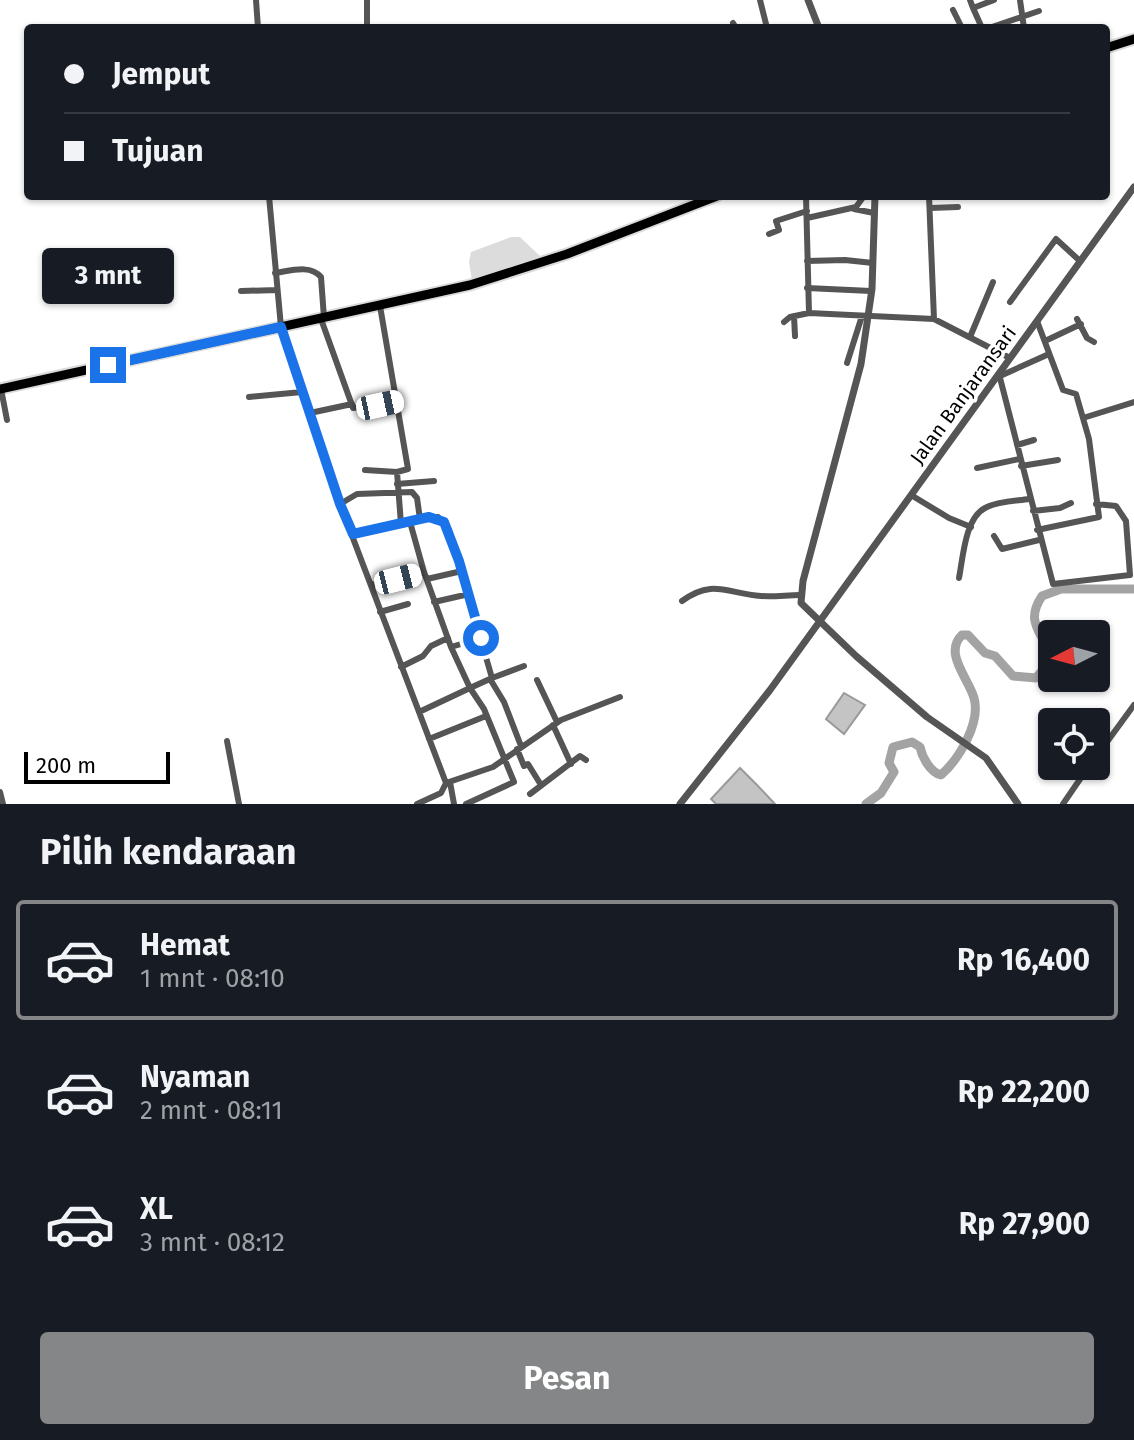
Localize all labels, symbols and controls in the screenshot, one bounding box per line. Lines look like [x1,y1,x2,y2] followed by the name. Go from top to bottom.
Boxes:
[112,56,210,92] text: Jemput
[112,133,204,169] text: Tujuan
[42,249,174,305] callout: 3 mnt
[75,260,141,291] text: 3 mnt
[905,321,1021,469] street label: Jalan Banjaransari
[90,347,126,383] route end
[354,388,406,422] car
[372,562,424,596] car
[463,620,499,656] route start
[1038,620,1110,692] north arrow
[1038,620,1110,780] map controls
[1038,708,1110,780] button: locate
[24,748,170,784] scale bar
[36,752,96,779] text: 200 m
[40,830,297,874] text: Pilih kendaraan
[44,924,116,996] icon: car
[140,927,230,963] text: Hemat
[957,942,1090,978] text: Rp 16,400
[140,963,285,994] text: 1 mnt · 08:10
[44,1056,116,1128] icon: car
[140,1059,250,1095] text: Nyaman
[958,1074,1090,1110] text: Rp 22,200
[140,1095,283,1126] text: 2 mnt · 08:11
[44,1188,116,1260] icon: car
[140,1191,173,1227] text: XL
[959,1206,1090,1242] text: Rp 27,900
[140,1227,285,1258] text: 3 mnt · 08:12
[40,1332,1094,1424] button: Pesan

